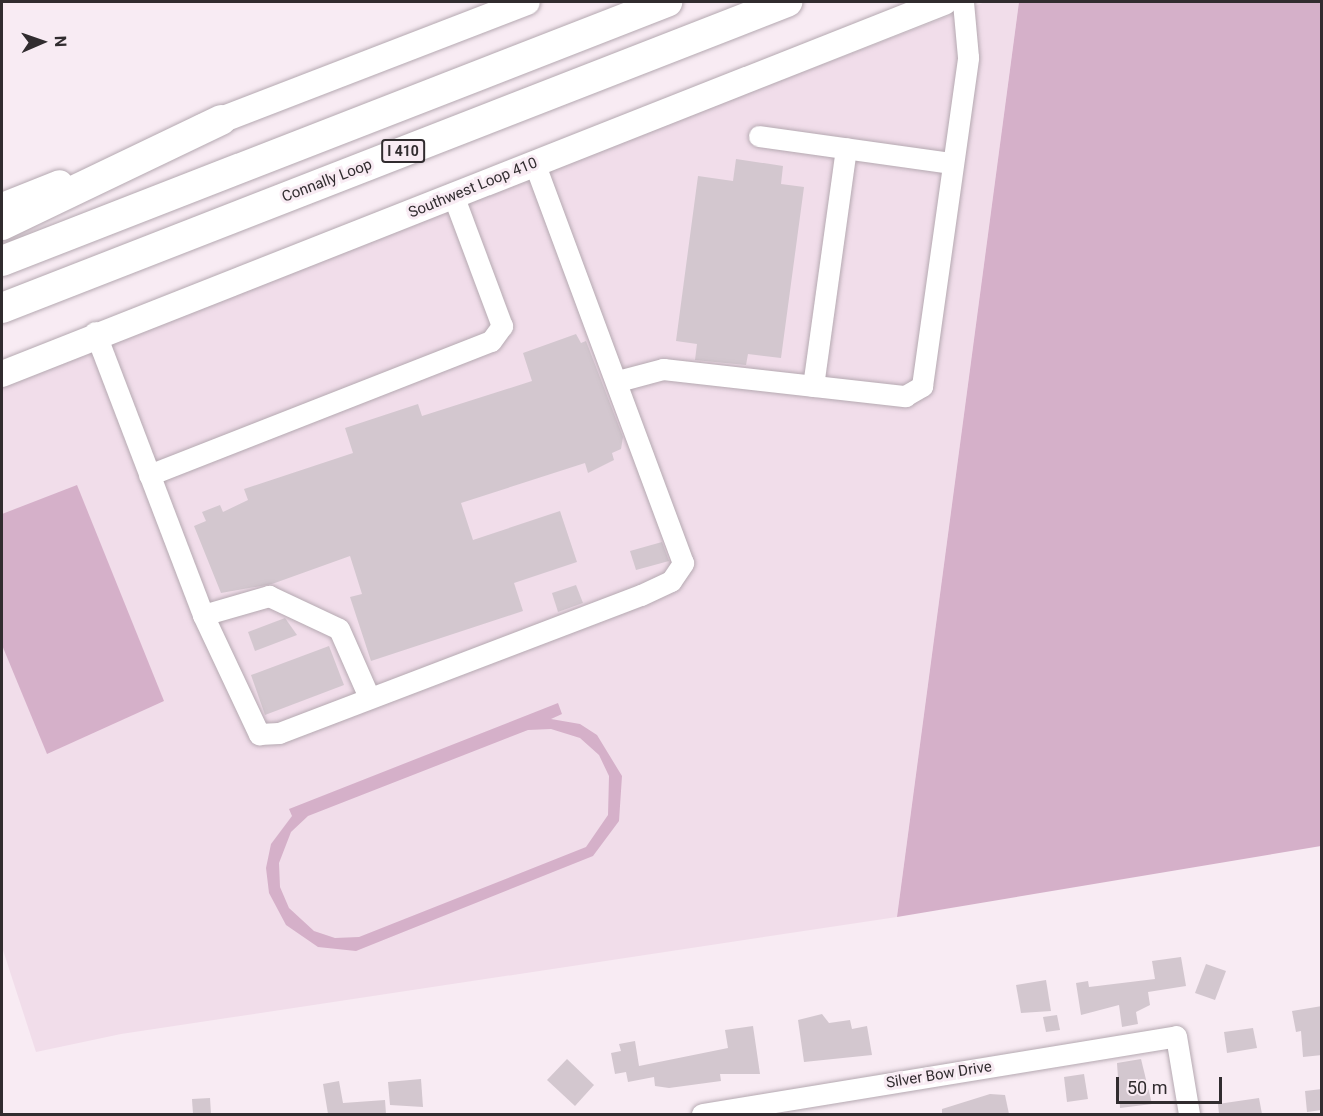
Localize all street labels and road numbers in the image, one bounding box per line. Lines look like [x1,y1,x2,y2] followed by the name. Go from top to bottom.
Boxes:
[380,140,426,162] road number: I 410
[406,154,540,222] street label: Southwest Loop 410
[280,156,374,206] street label: Connally Loop
[885,1058,993,1092] street label: Silver Bow Drive

